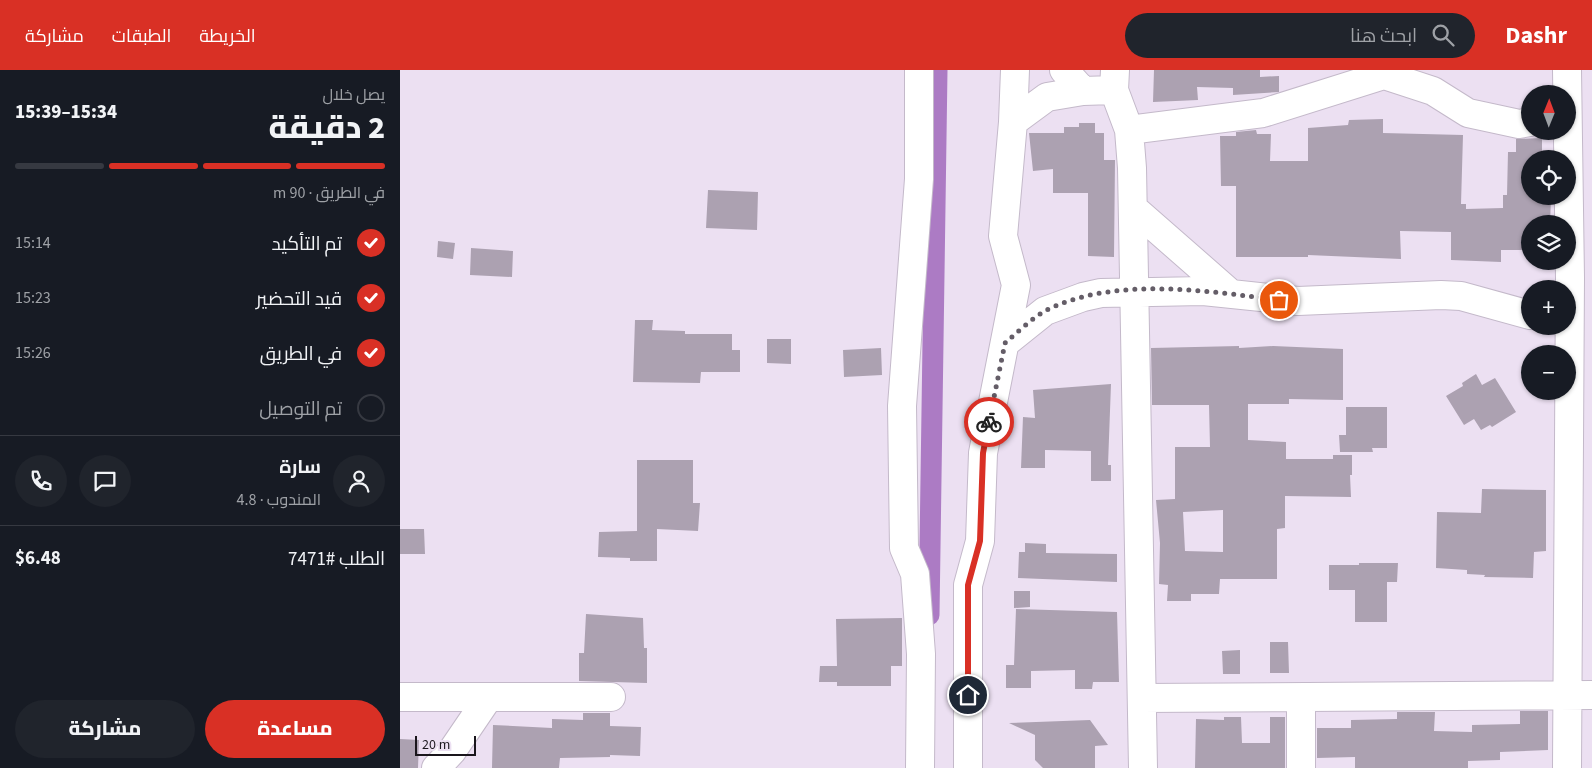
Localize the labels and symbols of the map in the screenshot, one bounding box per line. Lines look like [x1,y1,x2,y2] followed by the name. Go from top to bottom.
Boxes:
[1521,85,1576,140] north arrow
[1258,279,1300,321] pin
[964,397,1014,447] courier
[947,674,989,716] pin
[415,733,476,756] scale bar

